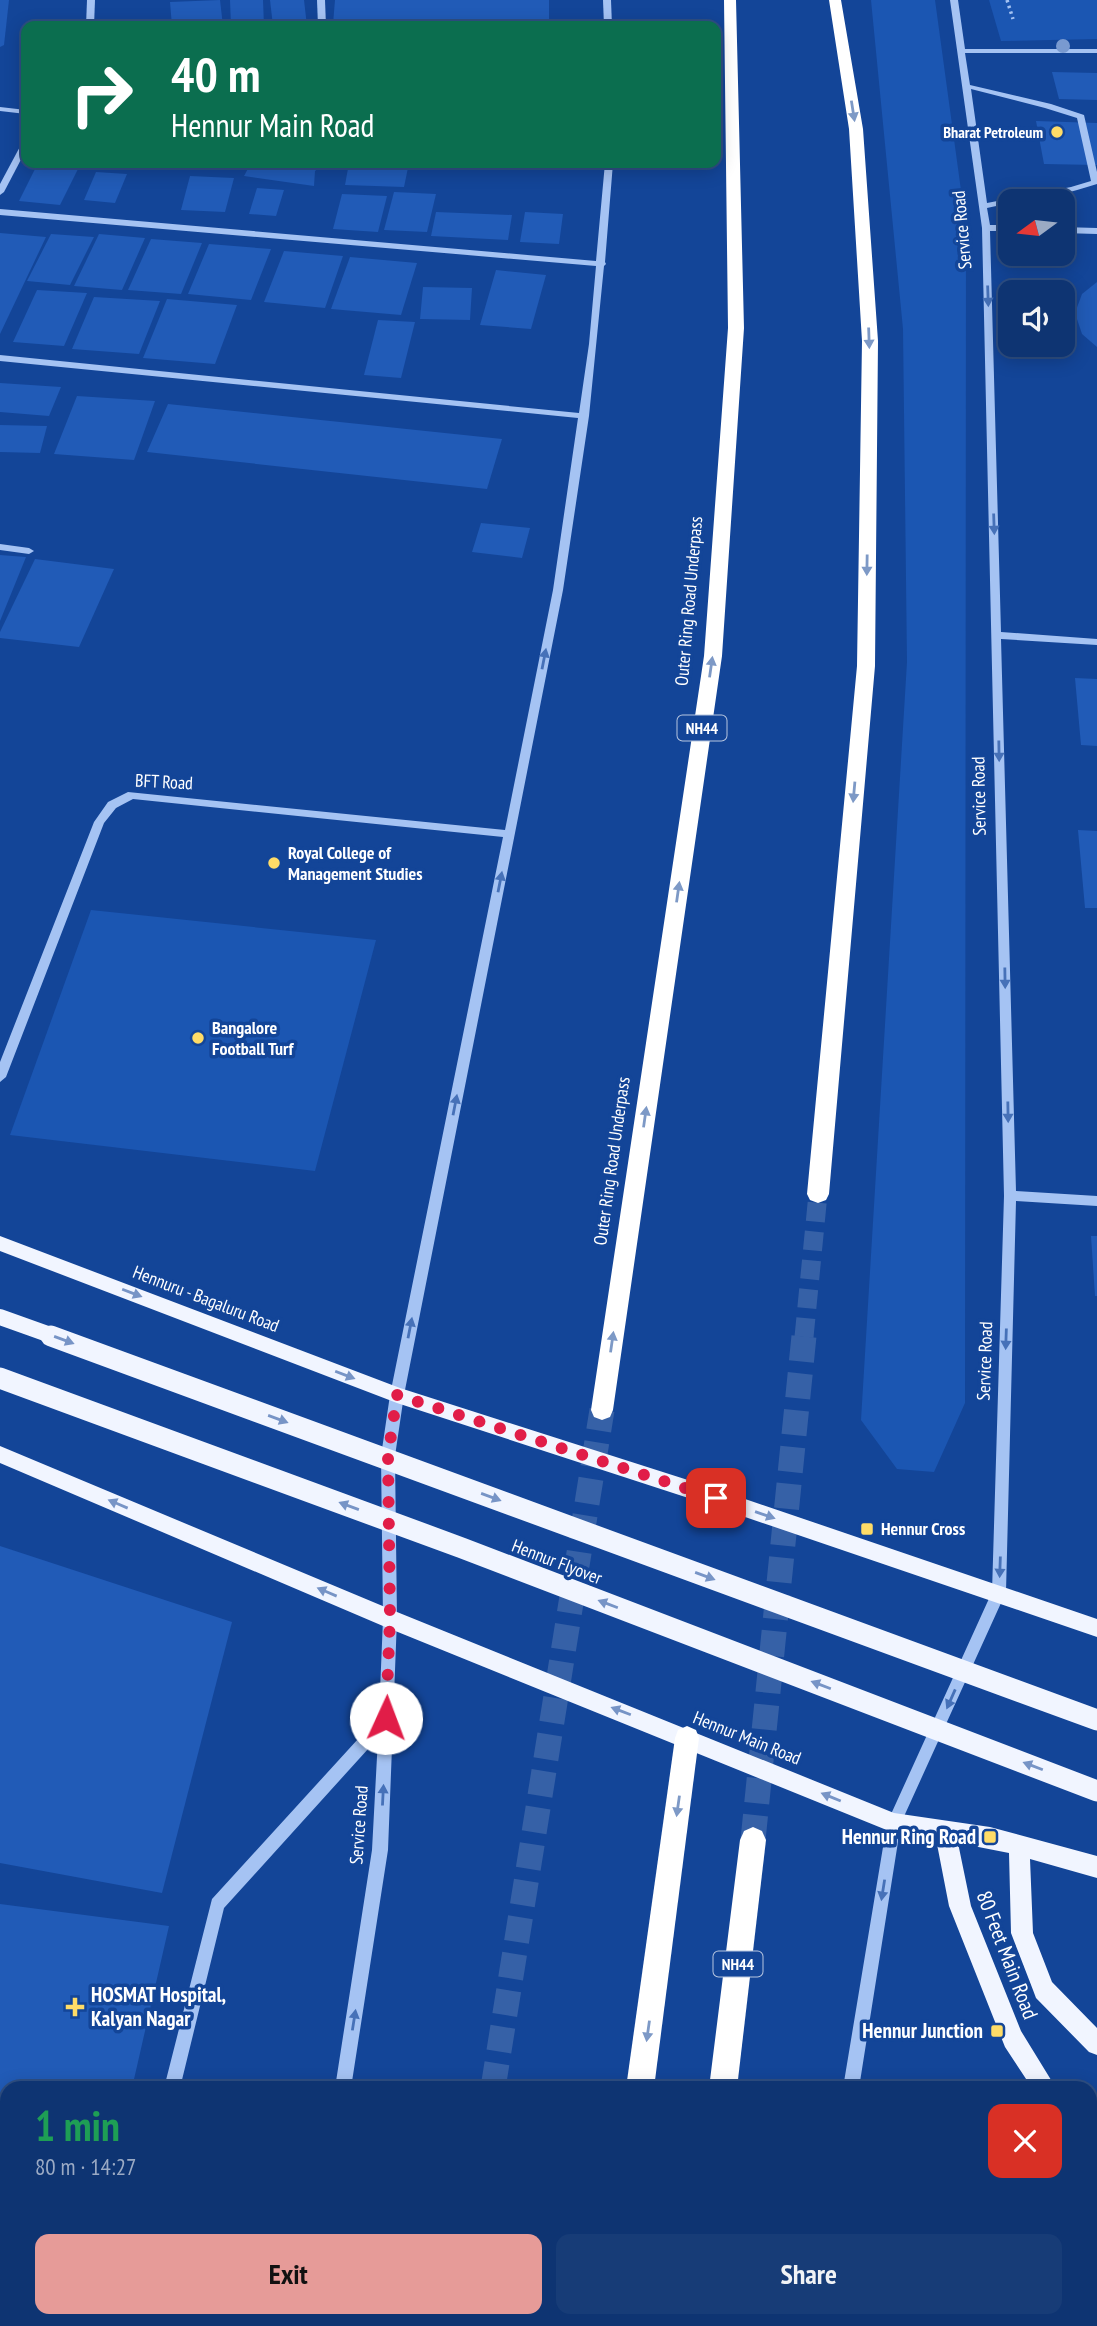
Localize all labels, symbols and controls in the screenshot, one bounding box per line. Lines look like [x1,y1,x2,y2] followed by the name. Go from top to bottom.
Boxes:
[171,42,260,106] text: 40 m
[56,49,147,140] icon: right
[848,100,859,122] one-way arrow
[171,104,374,146] text: Hennur Main Road
[943,122,1043,142] place label: Bharat Petroleum
[1049,124,1065,140] marker: Bharat Petroleum
[998,189,1074,266] north arrow
[998,189,1075,357] map controls
[947,190,976,270] street label: Service Road
[998,280,1075,357] button: sound
[982,285,993,307] one-way arrow
[863,327,875,349] one-way arrow
[988,513,999,535] one-way arrow
[670,515,707,687] street label: Outer Ring Road Underpass
[861,555,873,577] one-way arrow
[539,647,550,669] one-way arrow
[706,656,717,678] one-way arrow
[678,716,726,740] road number: NH44
[994,740,1005,762] one-way arrow
[966,756,991,836] street label: Service Road
[135,769,194,795] street label: BFT Road
[848,782,859,804] one-way arrow
[288,841,422,885] place label: Royal College of Management Studies
[266,855,282,871] marker: Royal College of Management Studies
[495,871,506,893] one-way arrow
[673,881,684,903] one-way arrow
[999,968,1011,990] one-way arrow
[212,1016,294,1060] place label: Bangalore Football Turf
[190,1030,206,1046] marker: Bangalore Football Turf
[588,1075,635,1247] street label: Outer Ring Road Underpass
[450,1094,461,1116] one-way arrow
[1003,1101,1014,1123] one-way arrow
[640,1106,651,1128] one-way arrow
[130,1260,283,1337] street label: Hennuru - Bagaluru Road
[122,1288,143,1299] one-way arrow
[405,1317,416,1339] one-way arrow
[972,1321,997,1401] street label: Service Road
[1001,1329,1012,1351] one-way arrow
[606,1331,617,1353] one-way arrow
[54,1335,75,1346] one-way arrow
[334,1369,355,1380] one-way arrow
[267,1413,288,1424] one-way arrow
[686,1468,746,1528] pin
[697,1479,735,1517] icon: arrive
[481,1492,502,1503] one-way arrow
[107,1498,128,1509] one-way arrow
[339,1501,360,1512] one-way arrow
[754,1510,775,1521] one-way arrow
[881,1517,965,1540] place label: Hennur Cross
[859,1521,875,1537] marker: Hennur Cross
[509,1534,606,1589] street label: Hennur Flyover
[994,1556,1006,1578] one-way arrow
[694,1570,715,1581] one-way arrow
[316,1587,337,1598] one-way arrow
[598,1598,619,1609] one-way arrow
[810,1679,831,1690] one-way arrow
[349,1681,423,1755] position arrow
[945,1689,956,1709] one-way arrow
[610,1705,631,1716] one-way arrow
[690,1705,805,1770] street label: Hennur Main Road
[1023,1761,1044,1772] one-way arrow
[377,1784,388,1806] one-way arrow
[344,1785,373,1865] street label: Service Road
[821,1791,841,1803] one-way arrow
[673,1795,684,1817] one-way arrow
[842,1823,976,1850] place label: Hennur Ring Road
[982,1829,998,1845] marker: Hennur Ring Road
[877,1879,888,1901] one-way arrow
[971,1887,1044,2023] street label: 80 Feet Main Road
[714,1952,762,1976] road number: NH44
[91,1981,226,2032] place label: HOSMAT Hospital, Kalyan Nagar
[65,1997,85,2017] marker: HOSMAT Hospital, Kalyan Nagar
[349,2009,360,2031] one-way arrow
[862,2017,983,2044] place label: Hennur Junction
[642,2020,653,2042] one-way arrow
[989,2023,1005,2039] marker: Hennur Junction
[35,2098,120,2153] text: 1 min
[988,2104,1062,2178] button: close
[35,2152,136,2181] text: 80 m · 14:27
[35,2234,542,2314] button: Exit
[556,2234,1062,2314] button: Share

